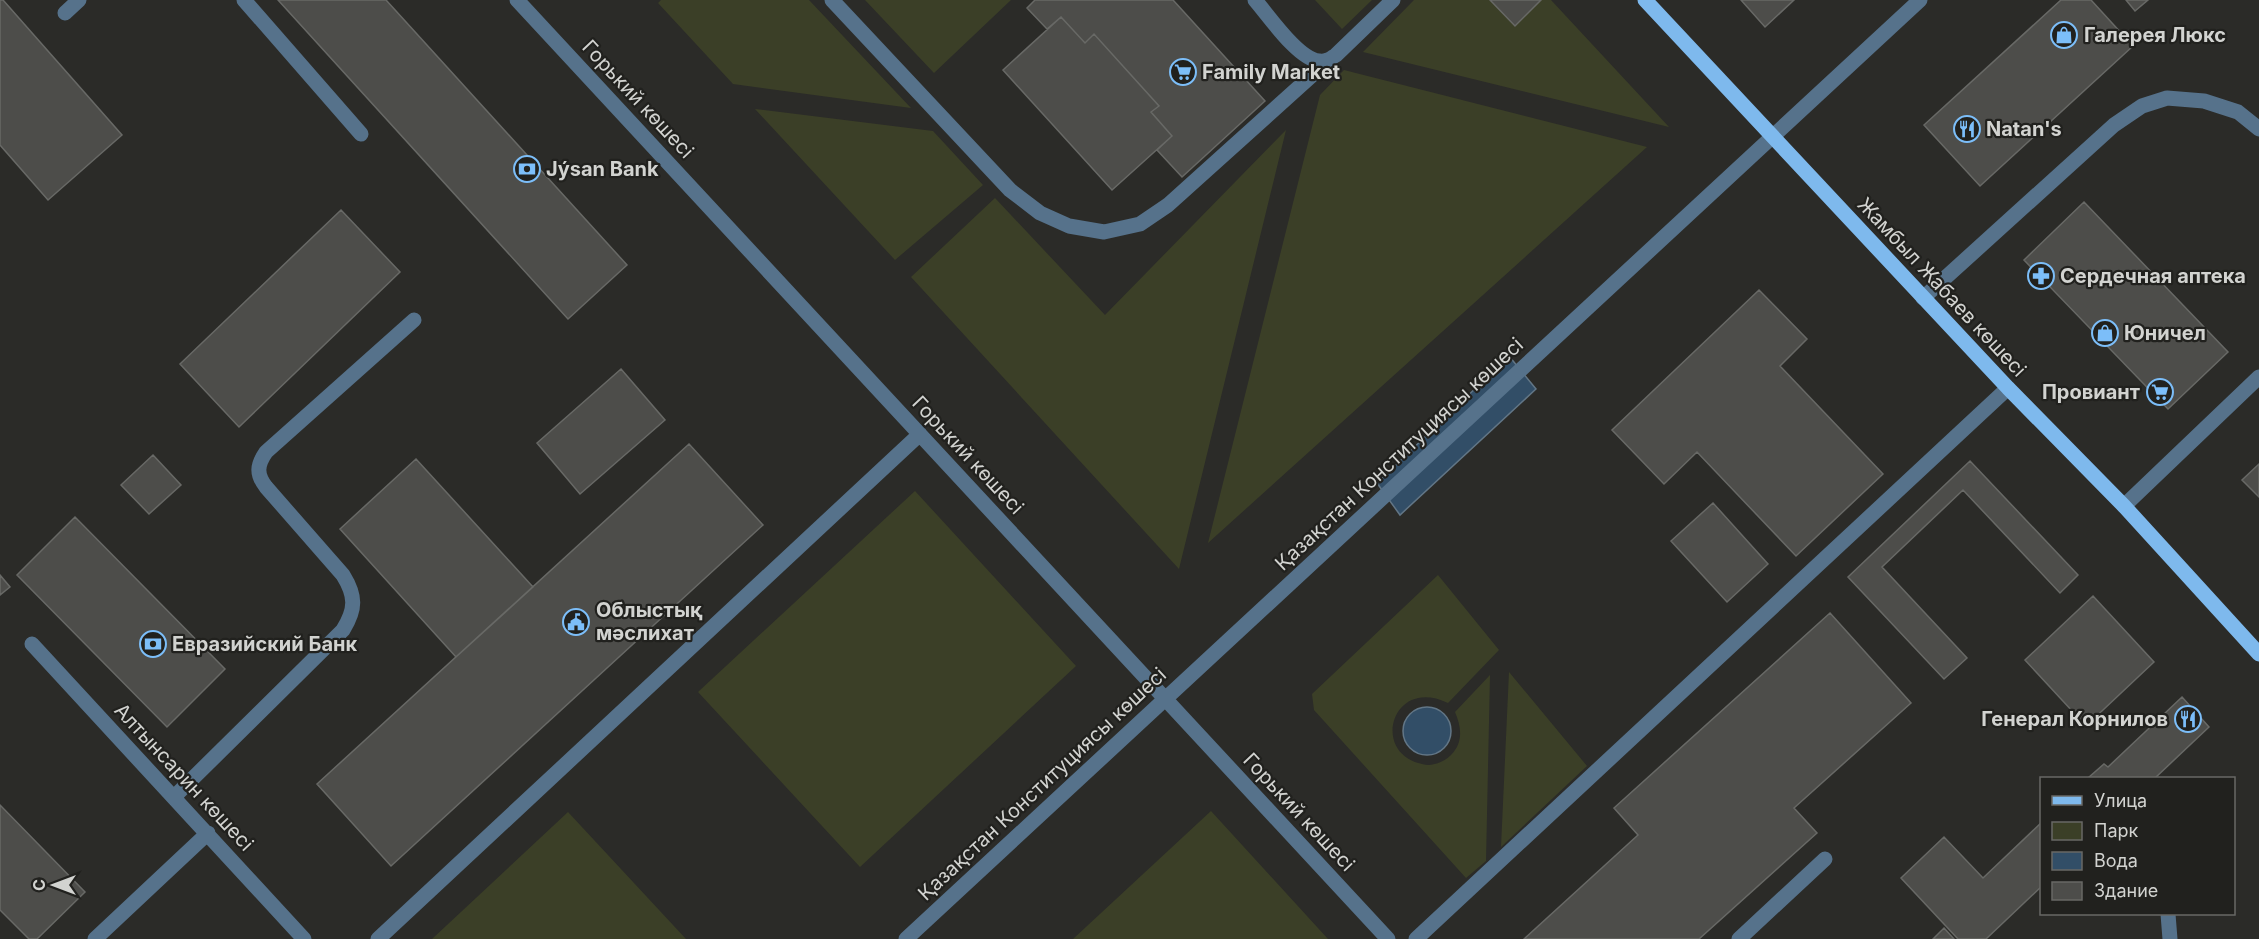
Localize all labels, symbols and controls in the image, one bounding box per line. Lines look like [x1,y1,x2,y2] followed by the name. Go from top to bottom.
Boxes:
[2049,20,2079,50] shop icon: Галерея Люкс
[2084,23,2226,47] place label: Галерея Люкс
[577,35,699,163] street label: Горький көшесі
[1168,57,1198,87] supermarket icon: Family Мarket
[1202,60,1340,84] place label: Family Мarket
[1952,114,1982,144] restaurant icon: Natan's
[1986,117,2062,141] place label: Natan's
[512,154,542,184] bank icon: Jýsan Bank
[546,157,659,181] place label: Jýsan Bank
[1853,192,2031,382] street label: Жамбыл Жабаев көшесі
[2026,261,2056,291] pharmacy icon: Сердечная аптека
[2060,264,2246,288] place label: Сердечная аптека
[2090,318,2120,348] shop icon: Юничел
[2124,321,2206,345] place label: Юничел
[1270,333,1528,575] street label: Қазақстан Конституциясы көшесі
[2145,377,2175,407] supermarket icon: Провиант
[2042,380,2140,404] place label: Провиант
[907,391,1029,519] street label: Горький көшесі
[596,598,703,645] place label: Облыстық мәслихат
[561,607,591,637] public building icon: Облыстық мәслихат
[138,629,168,659] bank icon: Евразийский Банк
[172,632,357,656] place label: Евразийский Банк
[913,663,1171,905] street label: Қазақстан Конституциясы көшесі
[110,698,258,856] street label: Алтынсарин көшесі
[2173,704,2203,734] restaurant icon: Генерал Корнилов
[1981,707,2168,731] place label: Генерал Корнилов
[1238,748,1360,876] street label: Горький көшесі
[2040,777,2235,915] legend
[2094,790,2147,811] text: Улица
[2094,820,2139,841] text: Парк
[2094,850,2138,871] text: Вода
[24,855,84,915] north arrow
[29,879,49,891] text: С
[2094,880,2158,901] text: Здание

